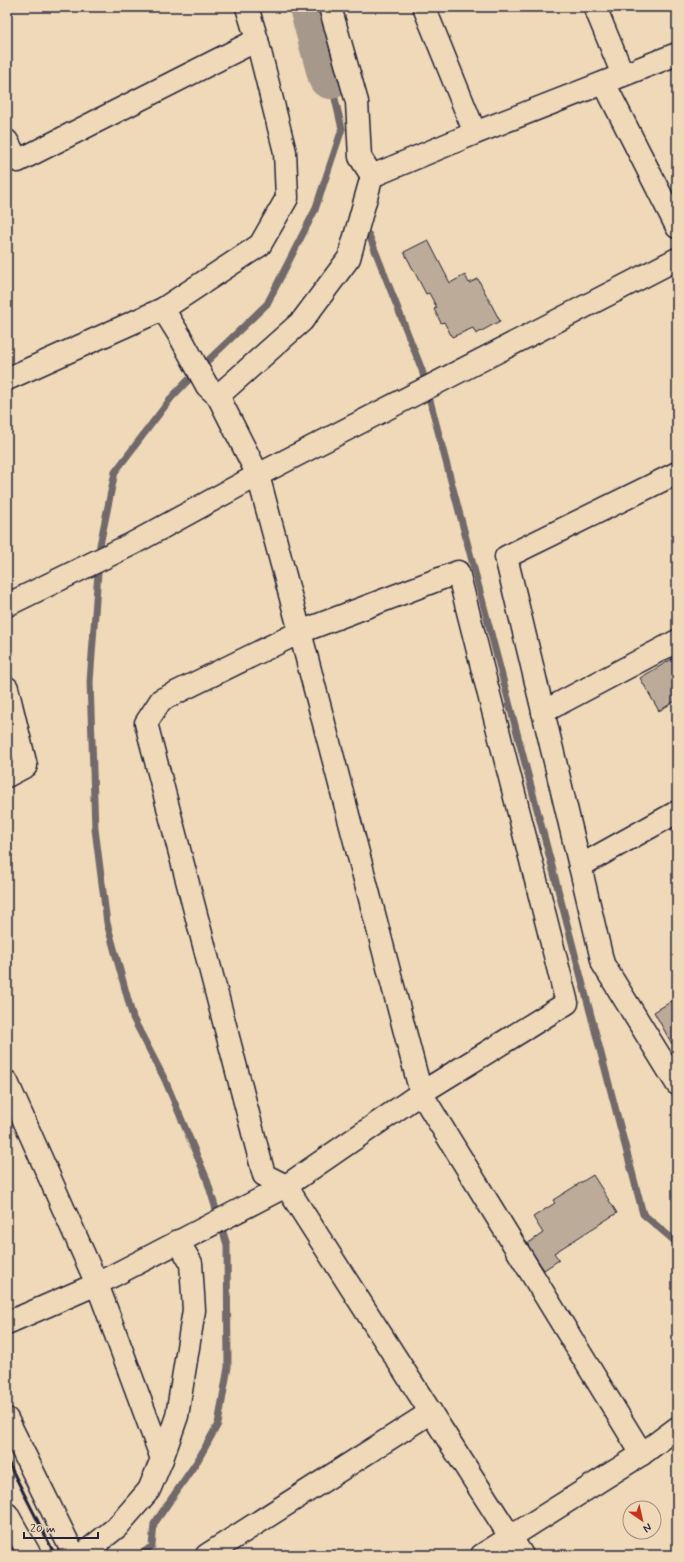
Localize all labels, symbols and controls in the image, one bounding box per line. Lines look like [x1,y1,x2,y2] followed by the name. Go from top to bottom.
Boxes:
[622,1500,662,1540] north arrow
[24,1514,98,1540] scale bar
[640,1520,654,1535] text: N
[30,1521,56,1537] text: 20 m

